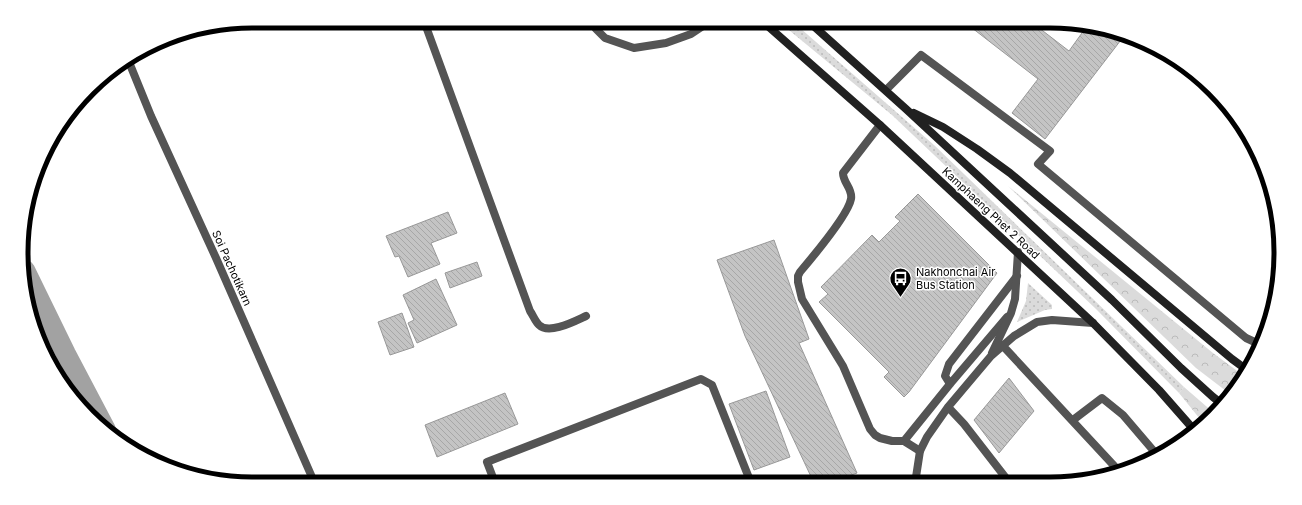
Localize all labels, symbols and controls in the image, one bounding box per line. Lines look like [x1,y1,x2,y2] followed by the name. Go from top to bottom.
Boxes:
[939,164,1043,262] street label: Kamphaeng Phet 2 Road
[209,228,255,308] street label: Soi Pachotikarn
[888,265,914,298] bus stop icon: Nakhonchai Air Bus Station
[916,265,995,292] place label: Nakhonchai Air Bus Station

